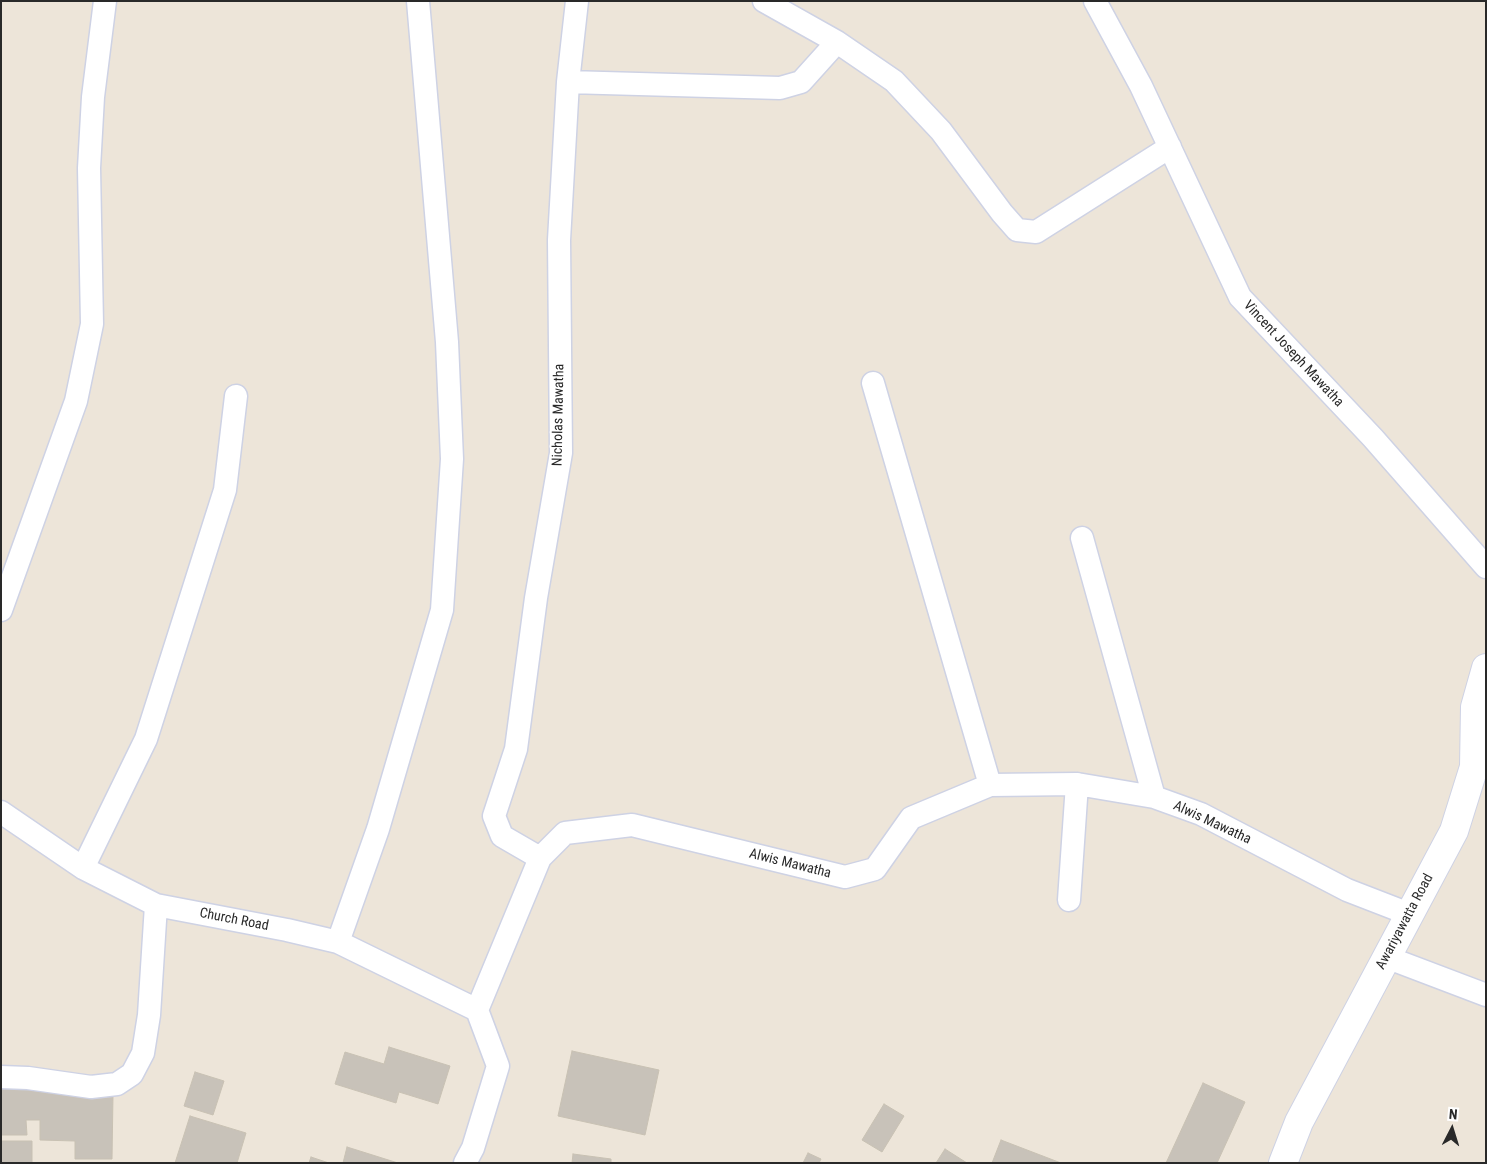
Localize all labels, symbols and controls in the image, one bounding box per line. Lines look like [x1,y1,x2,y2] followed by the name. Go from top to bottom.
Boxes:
[1239,297,1347,411] street label: Vincent Joseph Mawatha
[550,364,568,466] street label: Nicholas Mawatha
[1170,798,1254,848] street label: Alwis Mawatha
[747,846,833,882] street label: Alwis Mawatha
[1373,871,1437,973] street label: Awariyawatta Road
[198,905,270,935] street label: Church Road
[1427,1104,1477,1154] north arrow
[1448,1106,1458,1122] text: N

